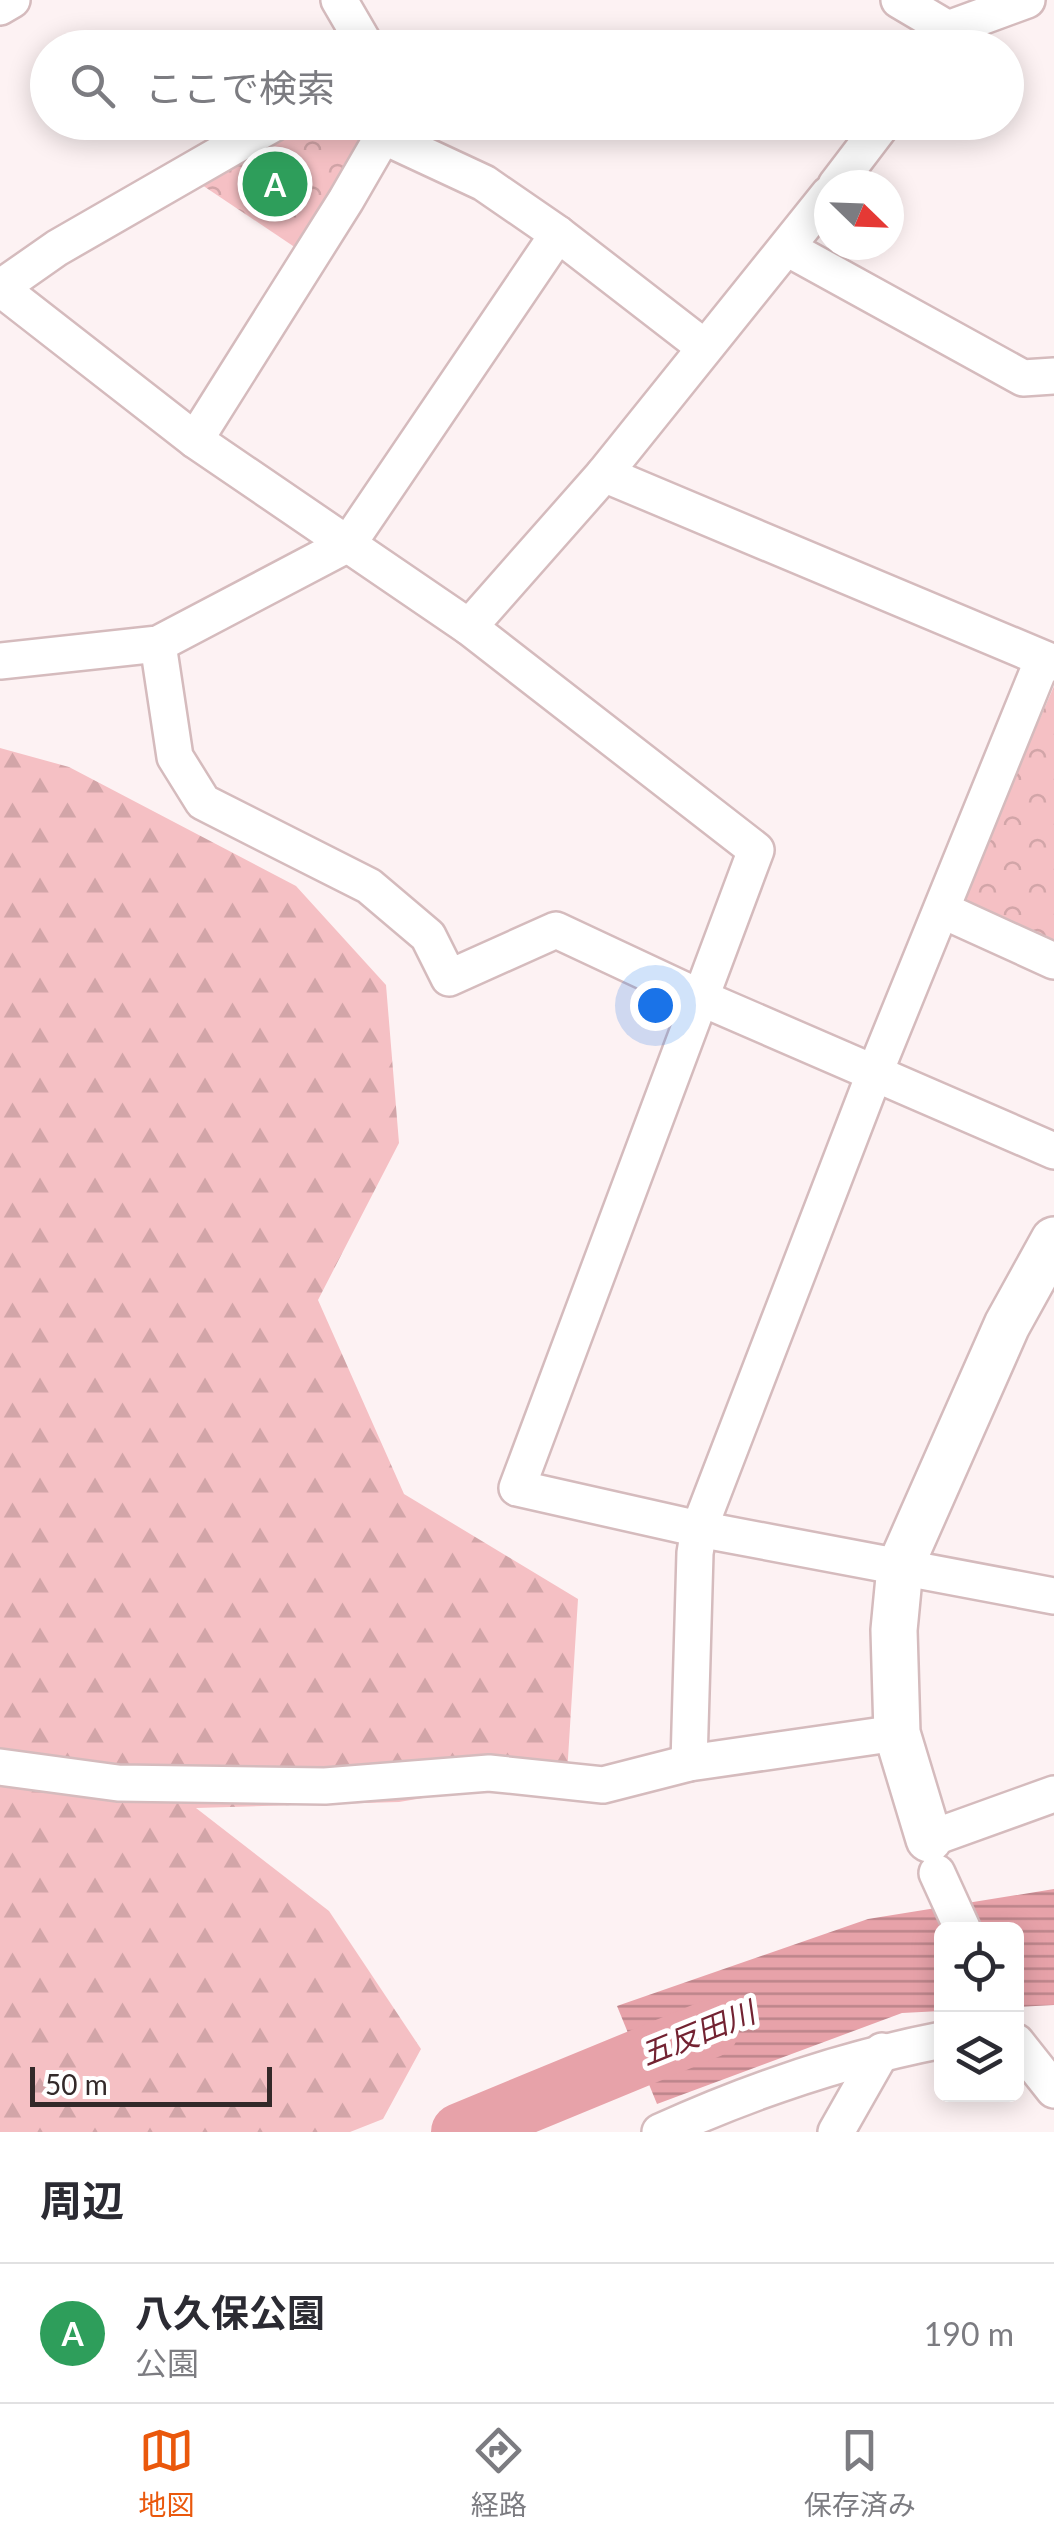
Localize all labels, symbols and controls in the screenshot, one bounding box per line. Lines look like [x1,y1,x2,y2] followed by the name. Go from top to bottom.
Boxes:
[30,30,1024,140] search box
[65,58,120,113] icon: search
[145,64,335,110] text: ここで検索
[242,146,308,222] pin: A
[814,170,904,260] north arrow
[630,980,681,1031] your location
[934,1922,1024,2102] map controls
[934,1922,1024,2012] button: locate
[635,1992,762,2071] water label: 五反田川
[934,2012,1024,2102] button: layers
[30,2062,272,2106] scale bar
[45,2067,108,2101] text: 50 m
[40,2175,124,2225] text: 周辺
[135,2289,325,2335] text: 八久保公園
[61,2314,84,2353] text: A
[924,2314,1014,2353] text: 190 m
[135,2343,199,2382] text: 公園
[138,2423,194,2523] tab: 地図
[471,2423,527,2523] tab: 経路
[804,2423,916,2523] tab: 保存済み

